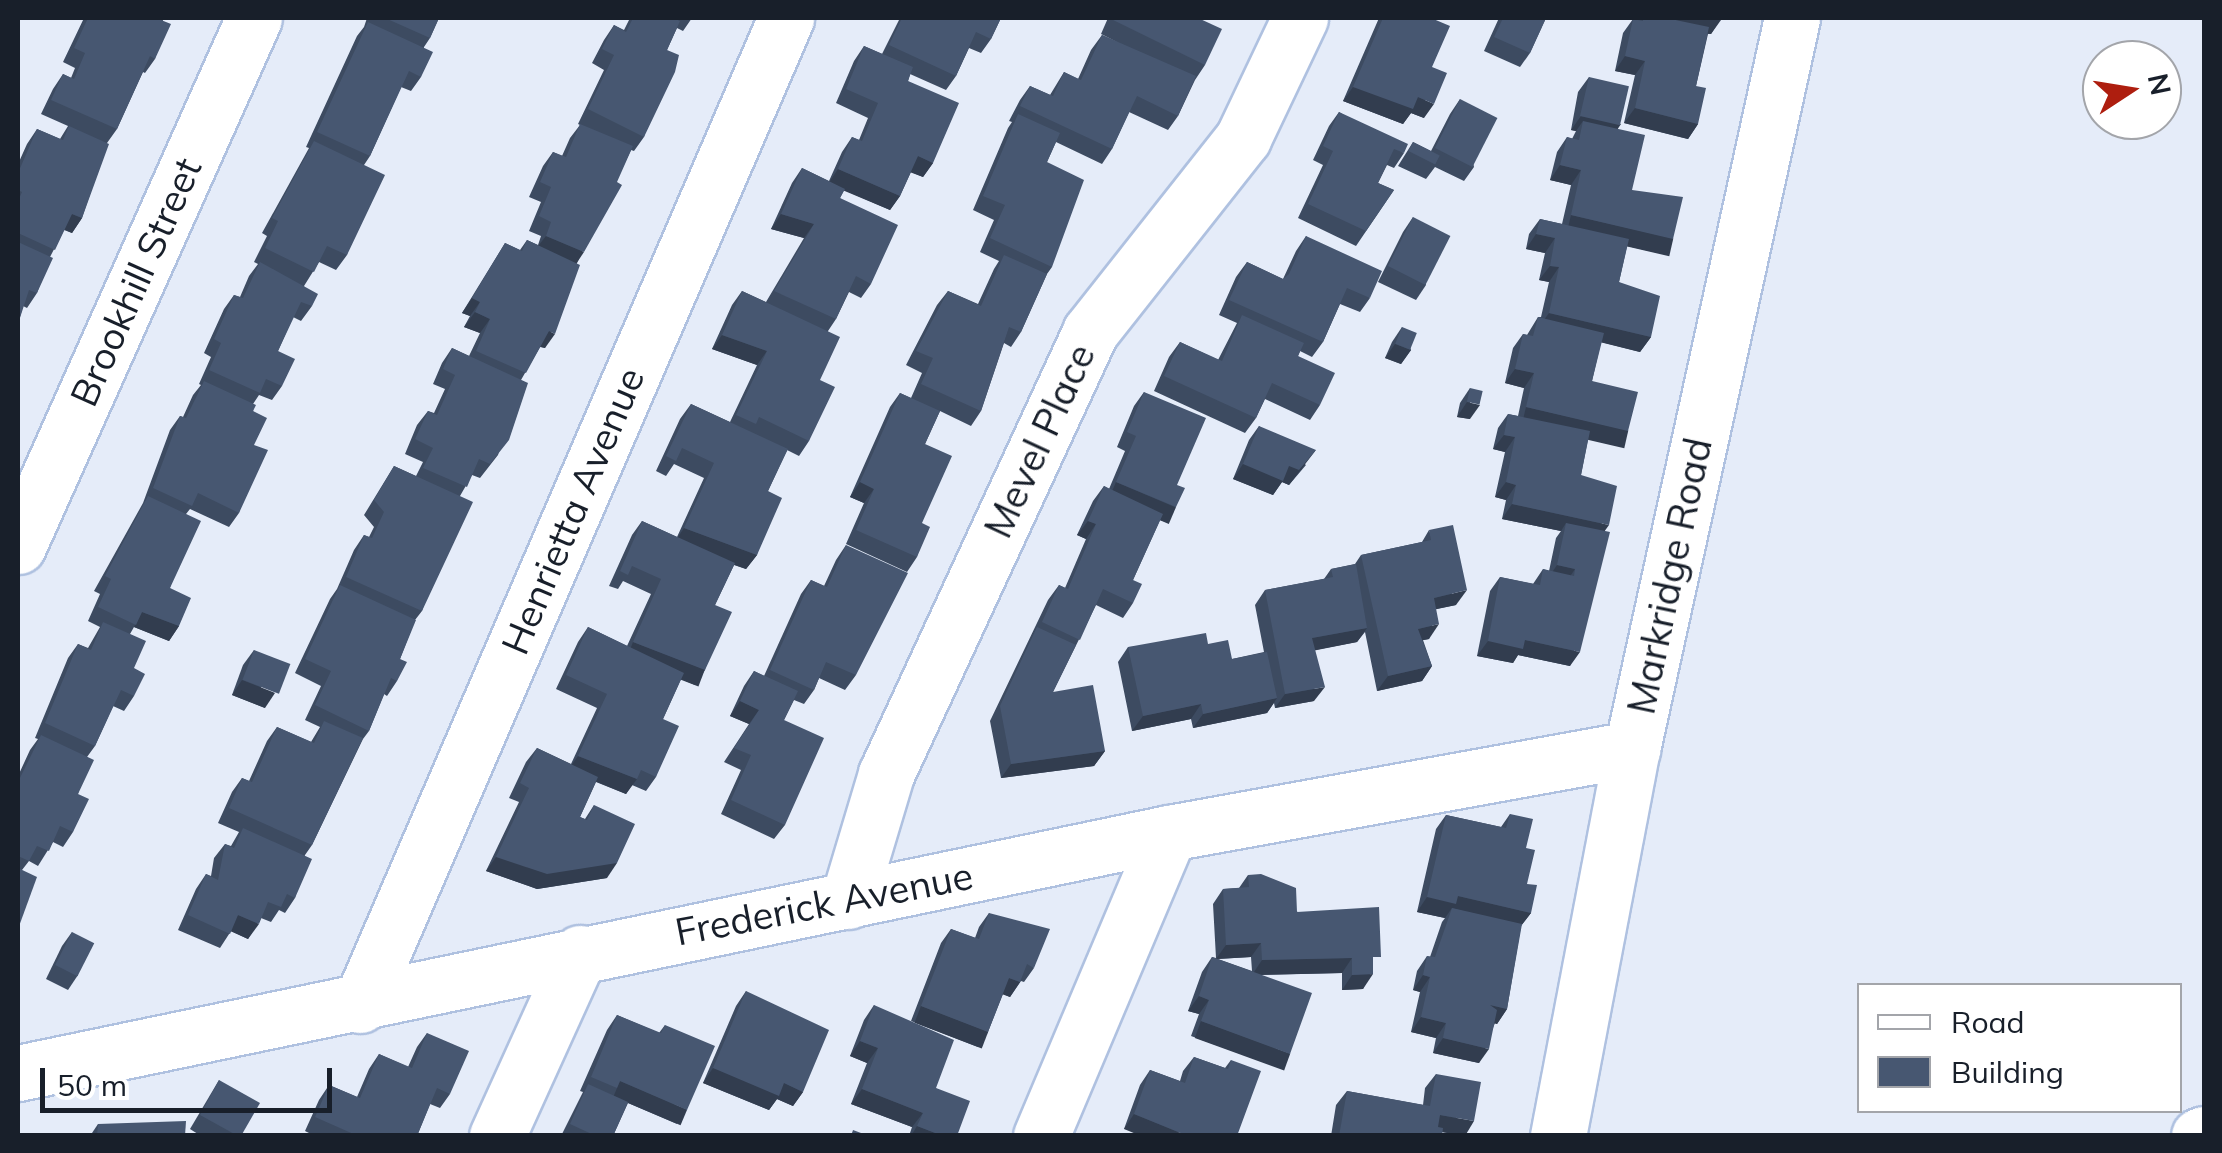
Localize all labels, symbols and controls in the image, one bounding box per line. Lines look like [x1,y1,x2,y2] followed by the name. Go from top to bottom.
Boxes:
[2082,40,2182,140] north arrow
[2141,70,2179,98] text: N
[61,151,211,413] street label: Brookhill Street
[975,337,1105,545] street label: Mevel Place
[492,361,654,661] street label: Henrietta Avenue
[1618,434,1722,718] street label: Markridge Road
[671,853,977,955] street label: Frederick Avenue
[1857,983,2182,1113] legend
[1951,1003,2025,1041] text: Road
[45,1048,338,1110] scale bar
[1951,1053,2064,1091] text: Building
[57,1066,127,1104] text: 50 m

